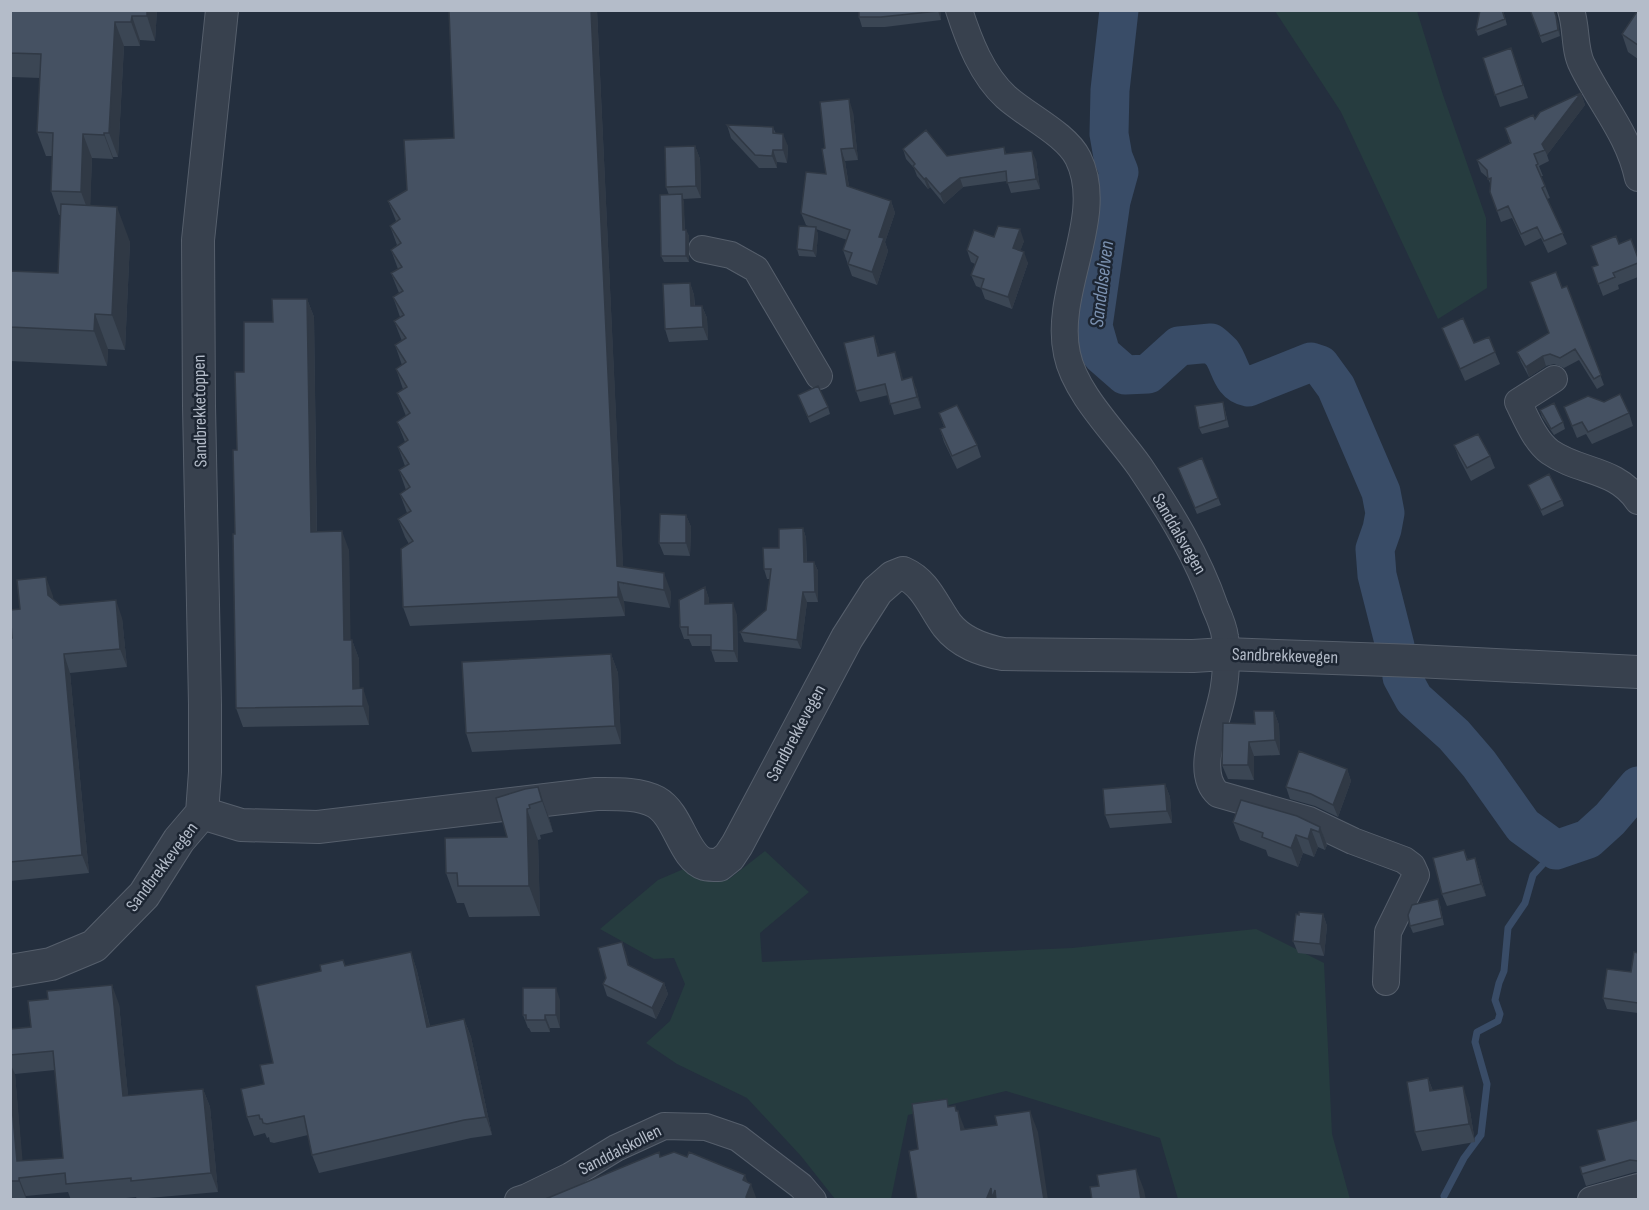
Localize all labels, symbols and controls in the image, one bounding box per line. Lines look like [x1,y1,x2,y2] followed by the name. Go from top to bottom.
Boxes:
[1085,239,1119,329] water label: Sandalselven
[189,354,211,468] street label: Sandbrekketoppen
[1147,490,1211,578] street label: Sanddalsvegen
[1232,644,1338,668] street label: Sandbrekkevegen
[762,681,830,785] street label: Sandbrekkevegen
[122,818,202,916] street label: Sandbrekkevegen
[575,1120,665,1180] street label: Sanddalskollen

